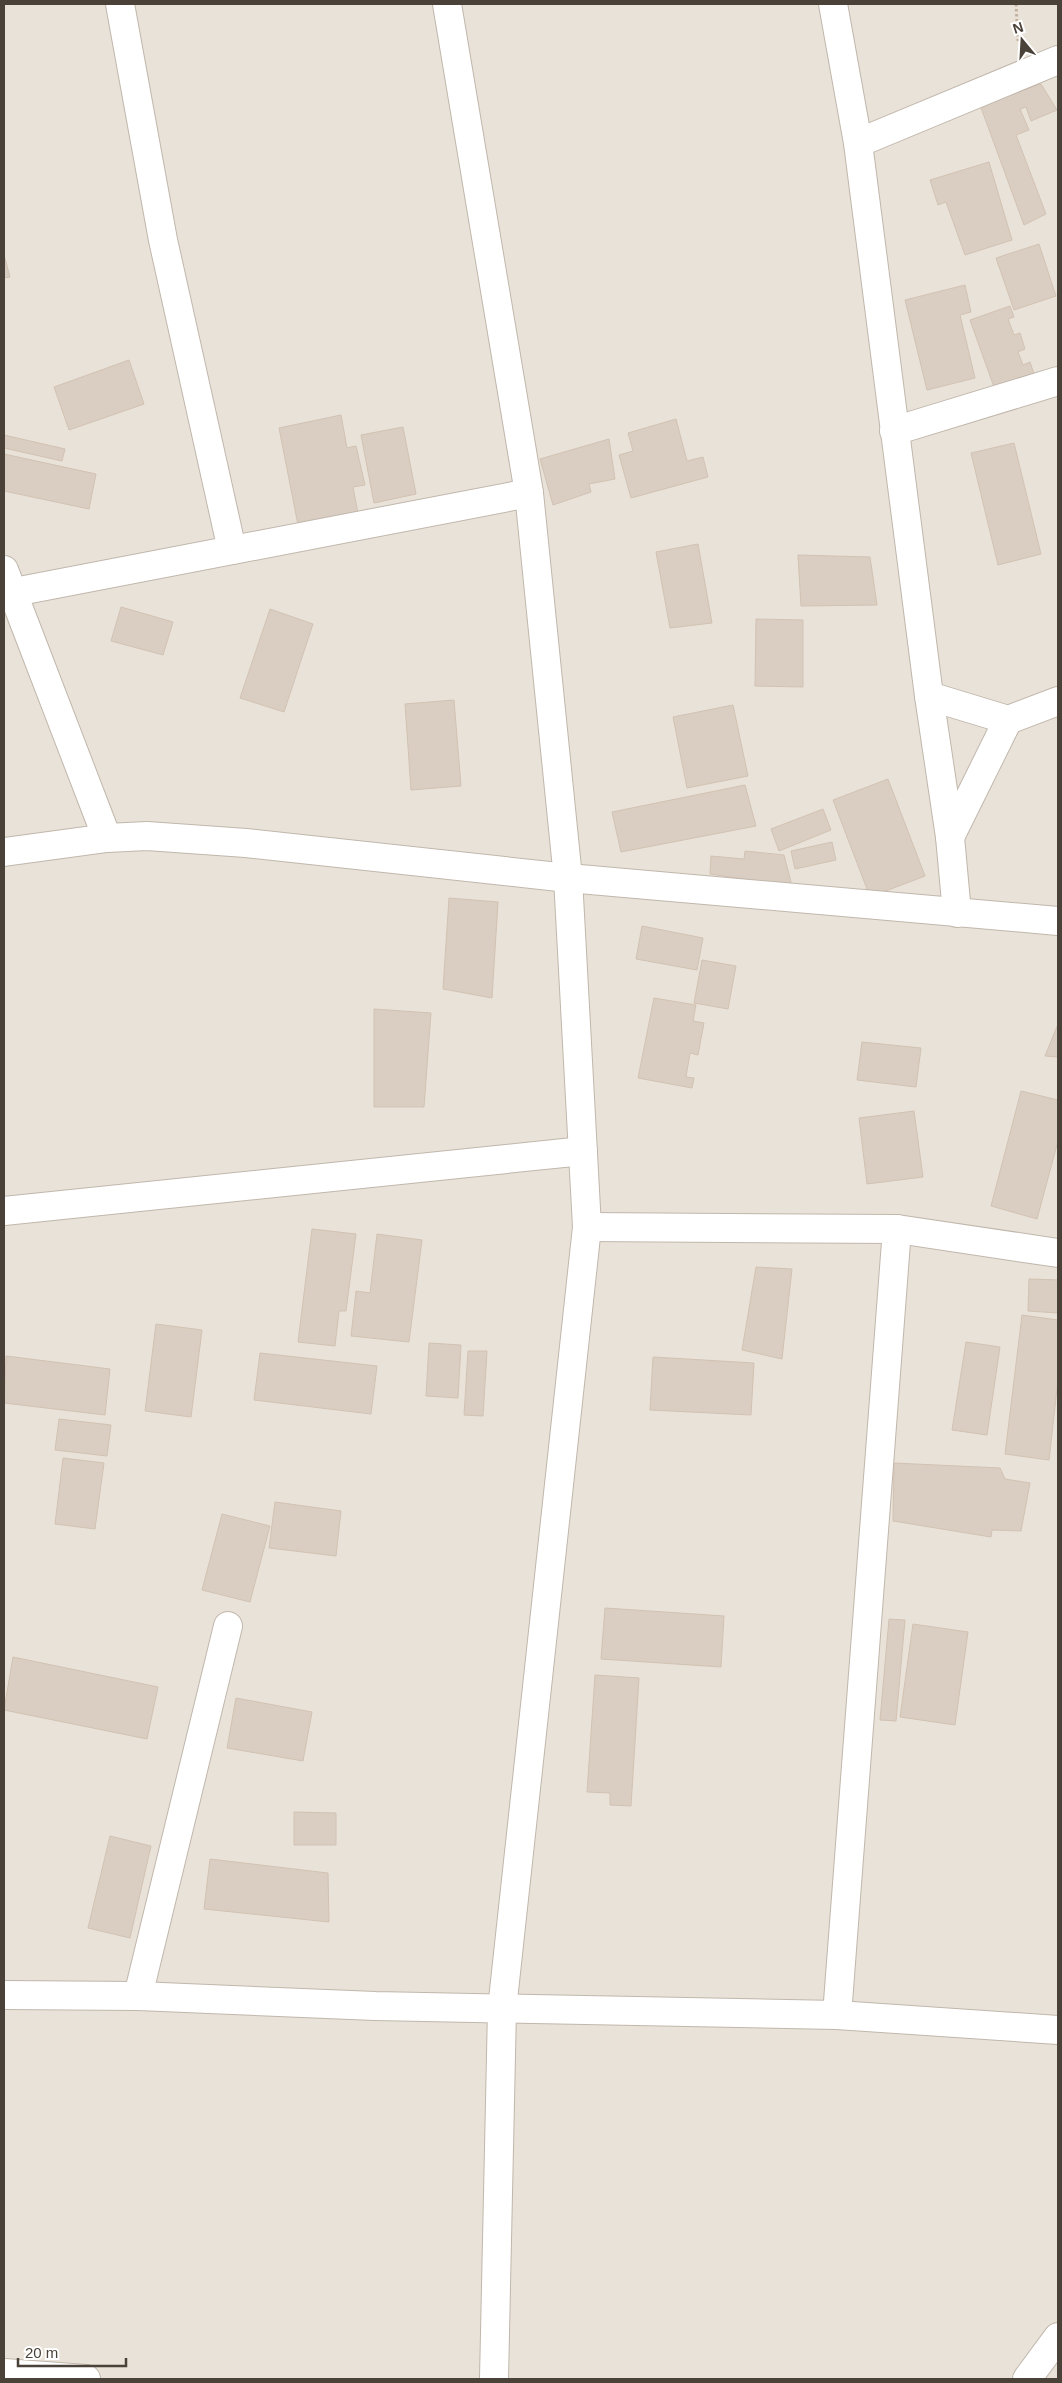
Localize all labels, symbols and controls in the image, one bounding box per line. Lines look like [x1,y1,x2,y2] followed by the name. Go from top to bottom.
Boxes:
[997,15,1047,65] north arrow
[1011,18,1025,37] text: N
[18,2336,125,2368] scale bar
[25,2344,58,2361] text: 20 m

